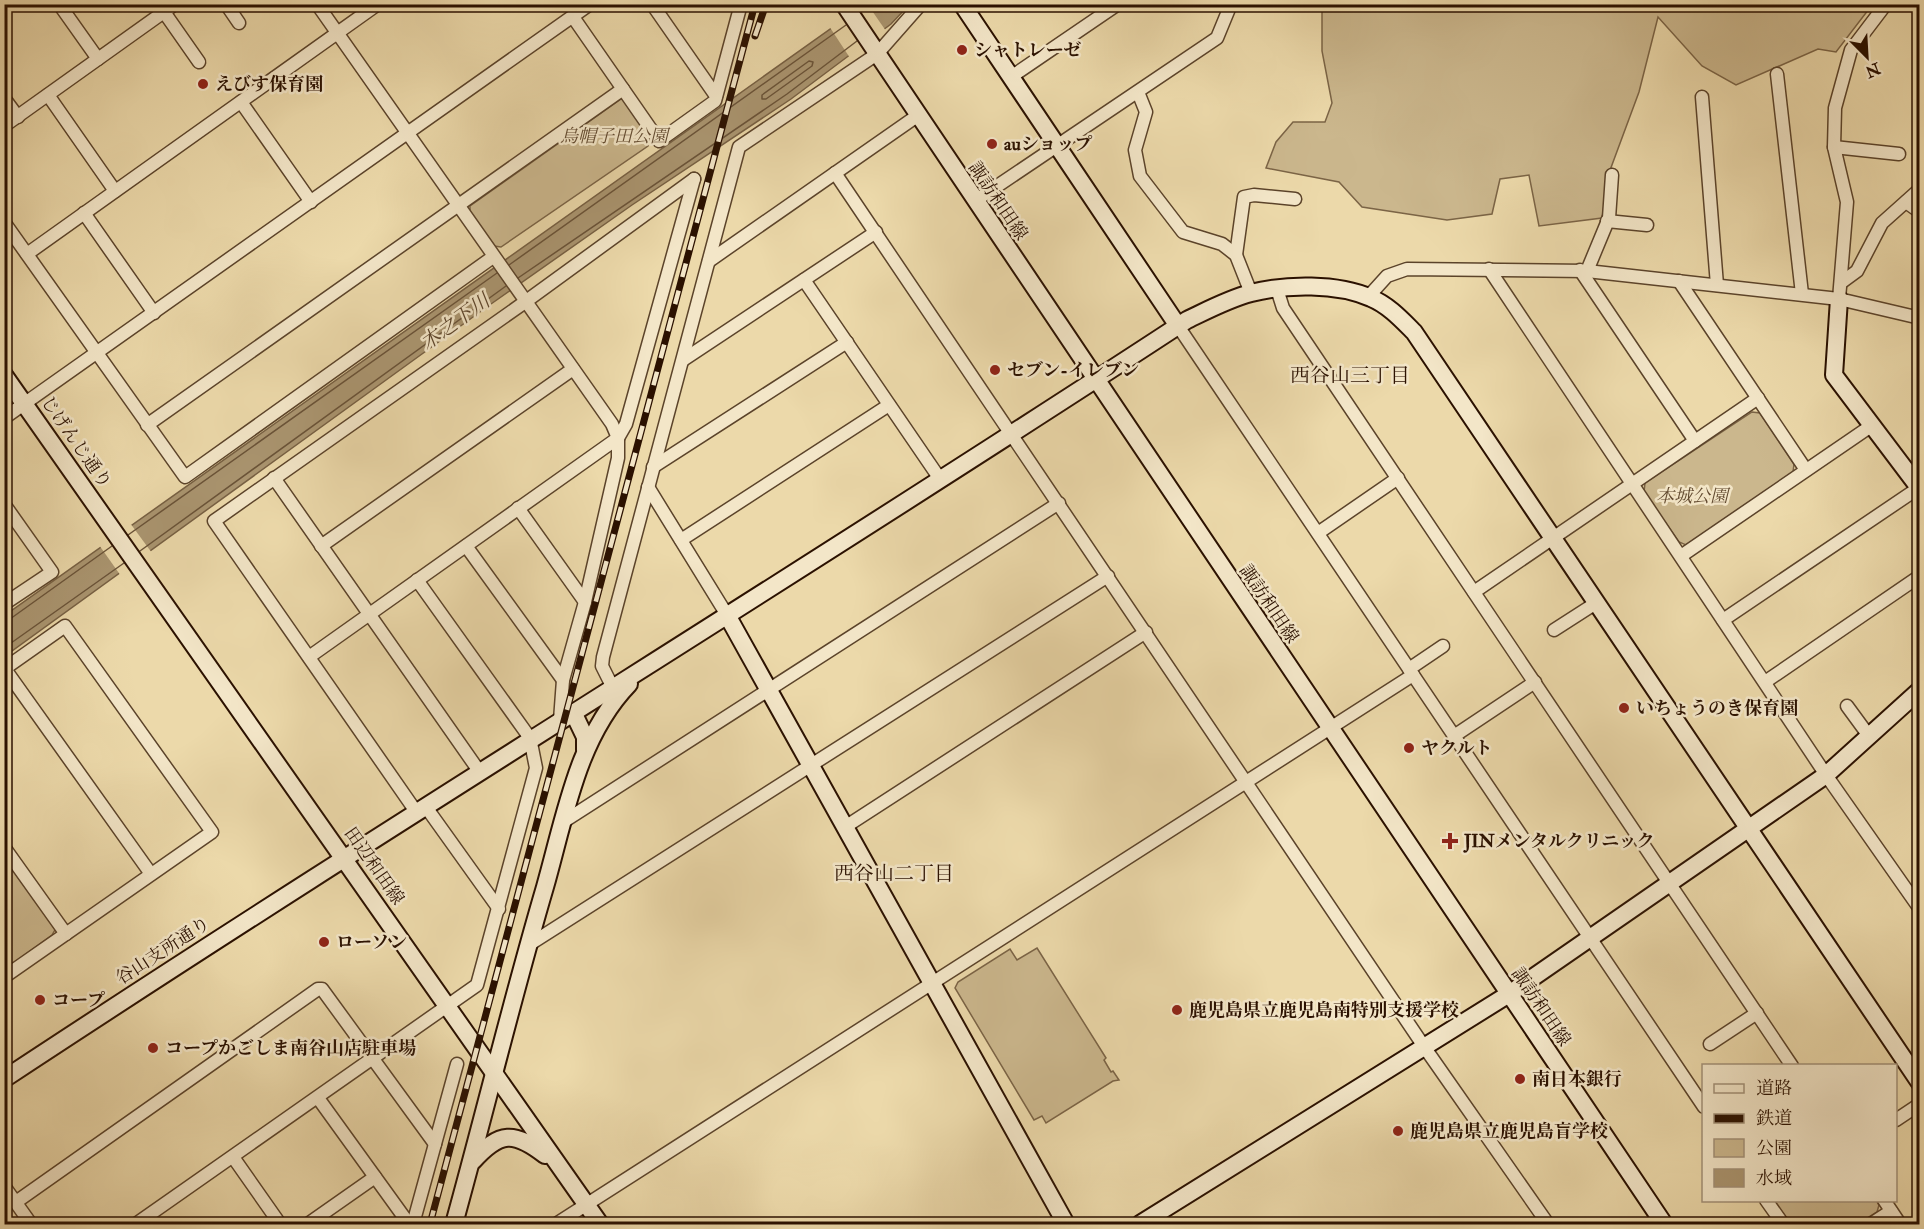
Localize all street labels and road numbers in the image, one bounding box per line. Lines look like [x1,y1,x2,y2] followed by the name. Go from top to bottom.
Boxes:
[963,157,1033,245] street label: 諏訪和田線
[36,391,116,493] street label: じげんじ通り
[1234,560,1304,648] street label: 諏訪和田線
[339,823,409,909] street label: 田辺和田線
[111,912,215,990] street label: 谷山支所通り
[1506,963,1576,1051] street label: 諏訪和田線

